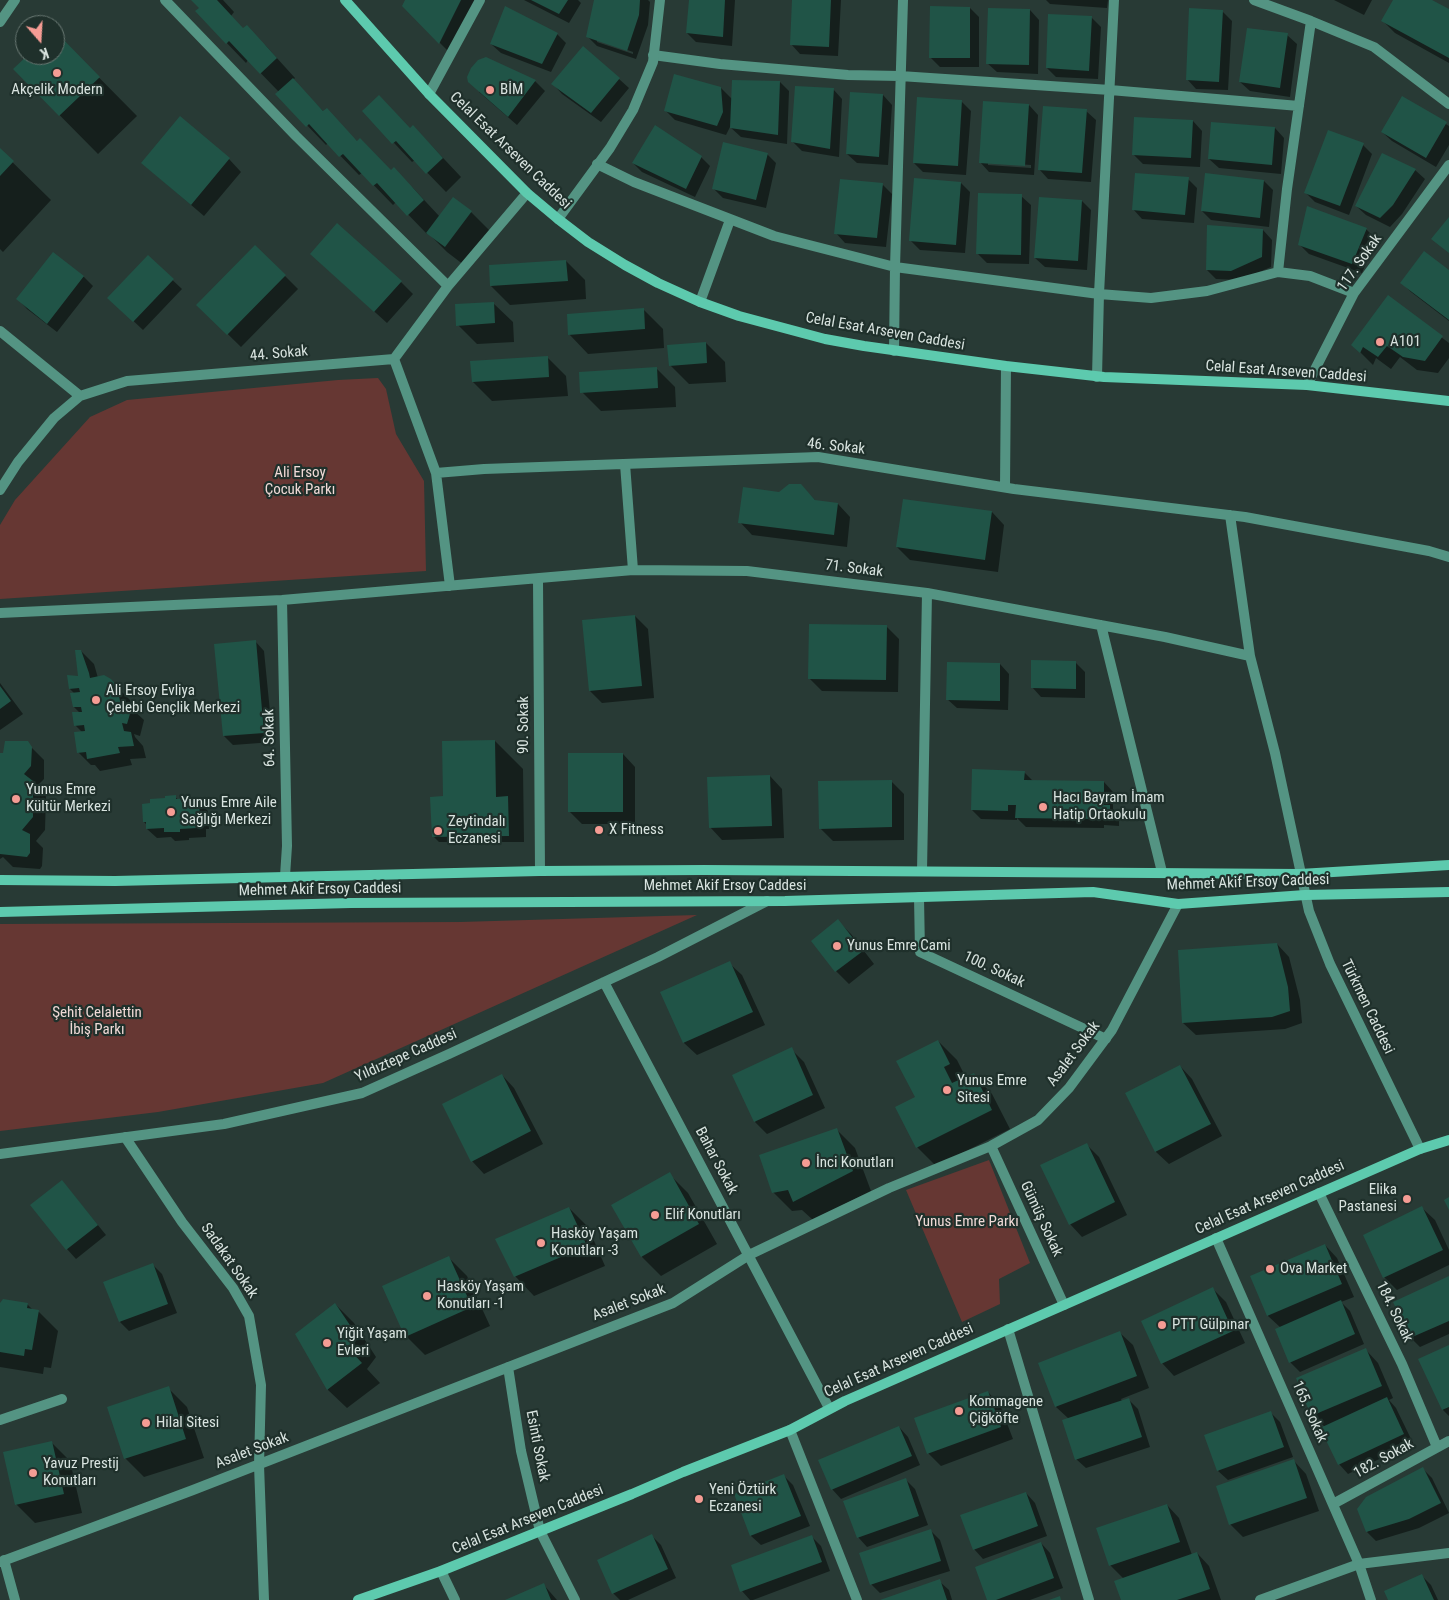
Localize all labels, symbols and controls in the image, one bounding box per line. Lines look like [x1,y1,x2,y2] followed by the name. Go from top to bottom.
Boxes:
[15,15,65,65] north arrow
[38,44,51,62] text: K
[51,67,63,79] marker: Akçelik Modern
[11,81,103,99] place label: Akçelik Modern
[500,81,523,99] place label: BİM
[484,84,496,96] marker: BİM
[446,88,574,214] street label: Celal Esat Arseven Caddesi
[1334,231,1386,295] street label: 117. Sokak
[804,309,966,355] street label: Celal Esat Arseven Caddesi
[1390,333,1421,351] place label: A101
[1374,336,1386,348] marker: A101
[249,342,309,366] street label: 44. Sokak
[1205,357,1367,387] street label: Celal Esat Arseven Caddesi
[806,435,866,459] street label: 46. Sokak
[265,464,335,499] park label: Ali Ersoy Çocuk Parkı
[824,557,884,581] street label: 71. Sokak
[106,682,240,717] place label: Ali Ersoy Evliya Çelebi Gençlik Merkezi
[90,694,102,706] marker: Ali Ersoy Evliya Çelebi Gençlik Merkezi
[515,696,533,754] street label: 90. Sokak
[260,709,280,767] street label: 64. Sokak
[26,781,111,816] place label: Yunus Emre Kültür Merkezi
[1053,789,1165,824] place label: Hacı Bayram İmam Hatip Ortaokulu
[10,793,22,805] marker: Yunus Emre Kültür Merkezi
[181,794,277,829] place label: Yunus Emre Aile Sağlığı Merkezi
[1037,801,1049,813] marker: Hacı Bayram İmam Hatip Ortaokulu
[165,806,177,818] marker: Yunus Emre Aile Sağlığı Merkezi
[448,813,506,848] place label: Zeytindalı Eczanesi
[609,821,664,839] place label: X Fitness
[593,824,605,836] marker: X Fitness
[432,825,444,837] marker: Zeytindalı Eczanesi
[1166,871,1330,895] street label: Mehmet Akif Ersoy Caddesi
[644,877,806,895] street label: Mehmet Akif Ersoy Caddesi
[238,880,402,900] street label: Mehmet Akif Ersoy Caddesi
[847,937,951,955] place label: Yunus Emre Cami
[831,940,843,952] marker: Yunus Emre Cami
[960,948,1028,992] street label: 100. Sokak
[1336,957,1398,1057] street label: Türkmen Caddesi
[52,1004,142,1039] park label: Şehit Celalettin İbiş Parkı
[1044,1018,1104,1090] street label: Asalet Sokak
[352,1025,460,1087] street label: Yıldıztepe Caddesi
[957,1072,1027,1107] place label: Yunus Emre Sitesi
[941,1084,953,1096] marker: Yunus Emre Sitesi
[691,1124,741,1198] street label: Bahar Sokak
[816,1154,894,1172] place label: İnci Konutları
[800,1157,812,1169] marker: İnci Konutları
[1193,1157,1347,1239] street label: Celal Esat Arseven Caddesi
[1016,1179,1066,1259] street label: Gümüş Sokak
[1339,1181,1397,1216] place label: Elika Pastanesi
[1401,1193,1413,1205] marker: Elika Pastanesi
[665,1206,741,1224] place label: Elif Konutları
[649,1209,661,1221] marker: Elif Konutları
[915,1213,1019,1231] park label: Yunus Emre Parkı
[197,1220,261,1302] street label: Sadakat Sokak
[551,1225,638,1260] place label: Hasköy Yaşam Konutları -3
[535,1237,547,1249] marker: Hasköy Yaşam Konutları -3
[1280,1260,1347,1278] place label: Ova Market
[1264,1263,1276,1275] marker: Ova Market
[437,1278,524,1313] place label: Hasköy Yaşam Konutları -1
[1372,1279,1416,1345] street label: 184. Sokak
[590,1281,668,1325] street label: Asalet Sokak
[421,1290,433,1302] marker: Hasköy Yaşam Konutları -1
[1172,1316,1249,1334] place label: PTT Gülpınar
[1156,1319,1168,1331] marker: PTT Gülpınar
[822,1320,976,1402] street label: Celal Esat Arseven Caddesi
[337,1325,407,1360] place label: Yiğit Yaşam Evleri
[321,1337,333,1349] marker: Yiğit Yaşam Evleri
[1287,1378,1331,1446] street label: 165. Sokak
[969,1393,1043,1428] place label: Kommagene Çiğköfte
[953,1405,965,1417] marker: Kommagene Çiğköfte
[521,1409,553,1483] street label: Esinti Sokak
[156,1414,219,1432] place label: Hilal Sitesi
[140,1417,152,1429] marker: Hilal Sitesi
[213,1429,291,1473] street label: Asalet Sokak
[1351,1435,1417,1483] street label: 182. Sokak
[43,1455,119,1490] place label: Yavuz Prestij Konutları
[27,1467,39,1479] marker: Yavuz Prestij Konutları
[450,1481,606,1559] street label: Celal Esat Arseven Caddesi
[709,1481,776,1516] place label: Yeni Öztürk Eczanesi
[693,1493,705,1505] marker: Yeni Öztürk Eczanesi

